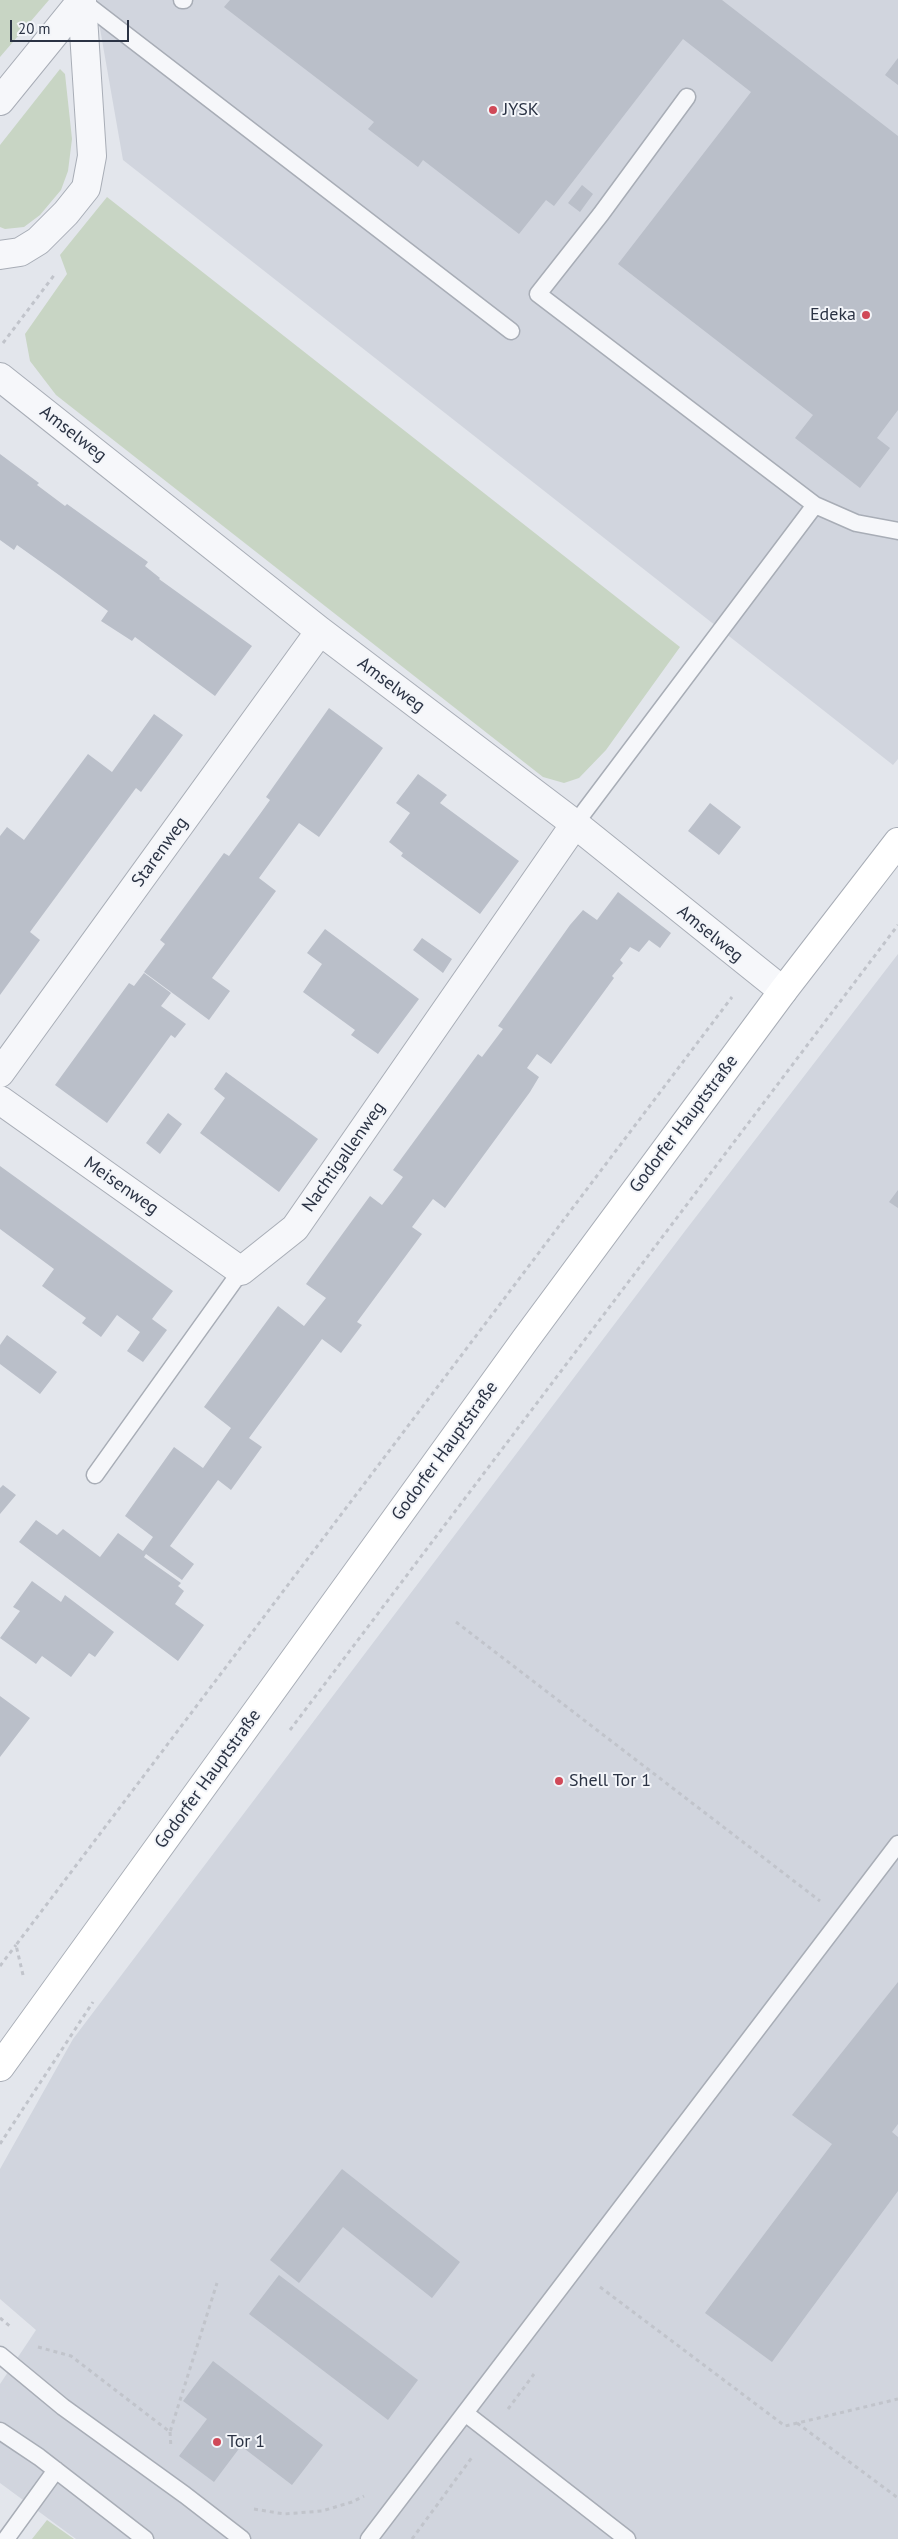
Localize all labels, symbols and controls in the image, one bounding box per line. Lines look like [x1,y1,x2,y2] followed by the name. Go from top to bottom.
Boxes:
[12,10,131,42] scale bar
[18,19,51,38] text: 20 m
[503,99,539,121] place label: JYSK
[487,104,499,116] marker: JYSK
[810,304,856,326] place label: Edeka
[860,309,872,321] marker: Edeka
[35,401,111,467] street label: Amselweg
[353,653,429,717] street label: Amselweg
[127,813,193,891] street label: Starenweg
[673,901,747,967] street label: Amselweg
[625,1051,743,1197] street label: Godorfer Hauptstraße
[298,1098,390,1216] street label: Nachtigallenweg
[79,1152,163,1220] street label: Meisenweg
[387,1377,503,1525] street label: Godorfer Hauptstraße
[150,1705,266,1853] street label: Godorfer Hauptstraße
[569,1770,651,1792] place label: Shell Tor 1
[553,1775,565,1787] marker: Shell Tor 1
[227,2431,265,2453] place label: Tor 1
[211,2436,223,2448] marker: Tor 1

